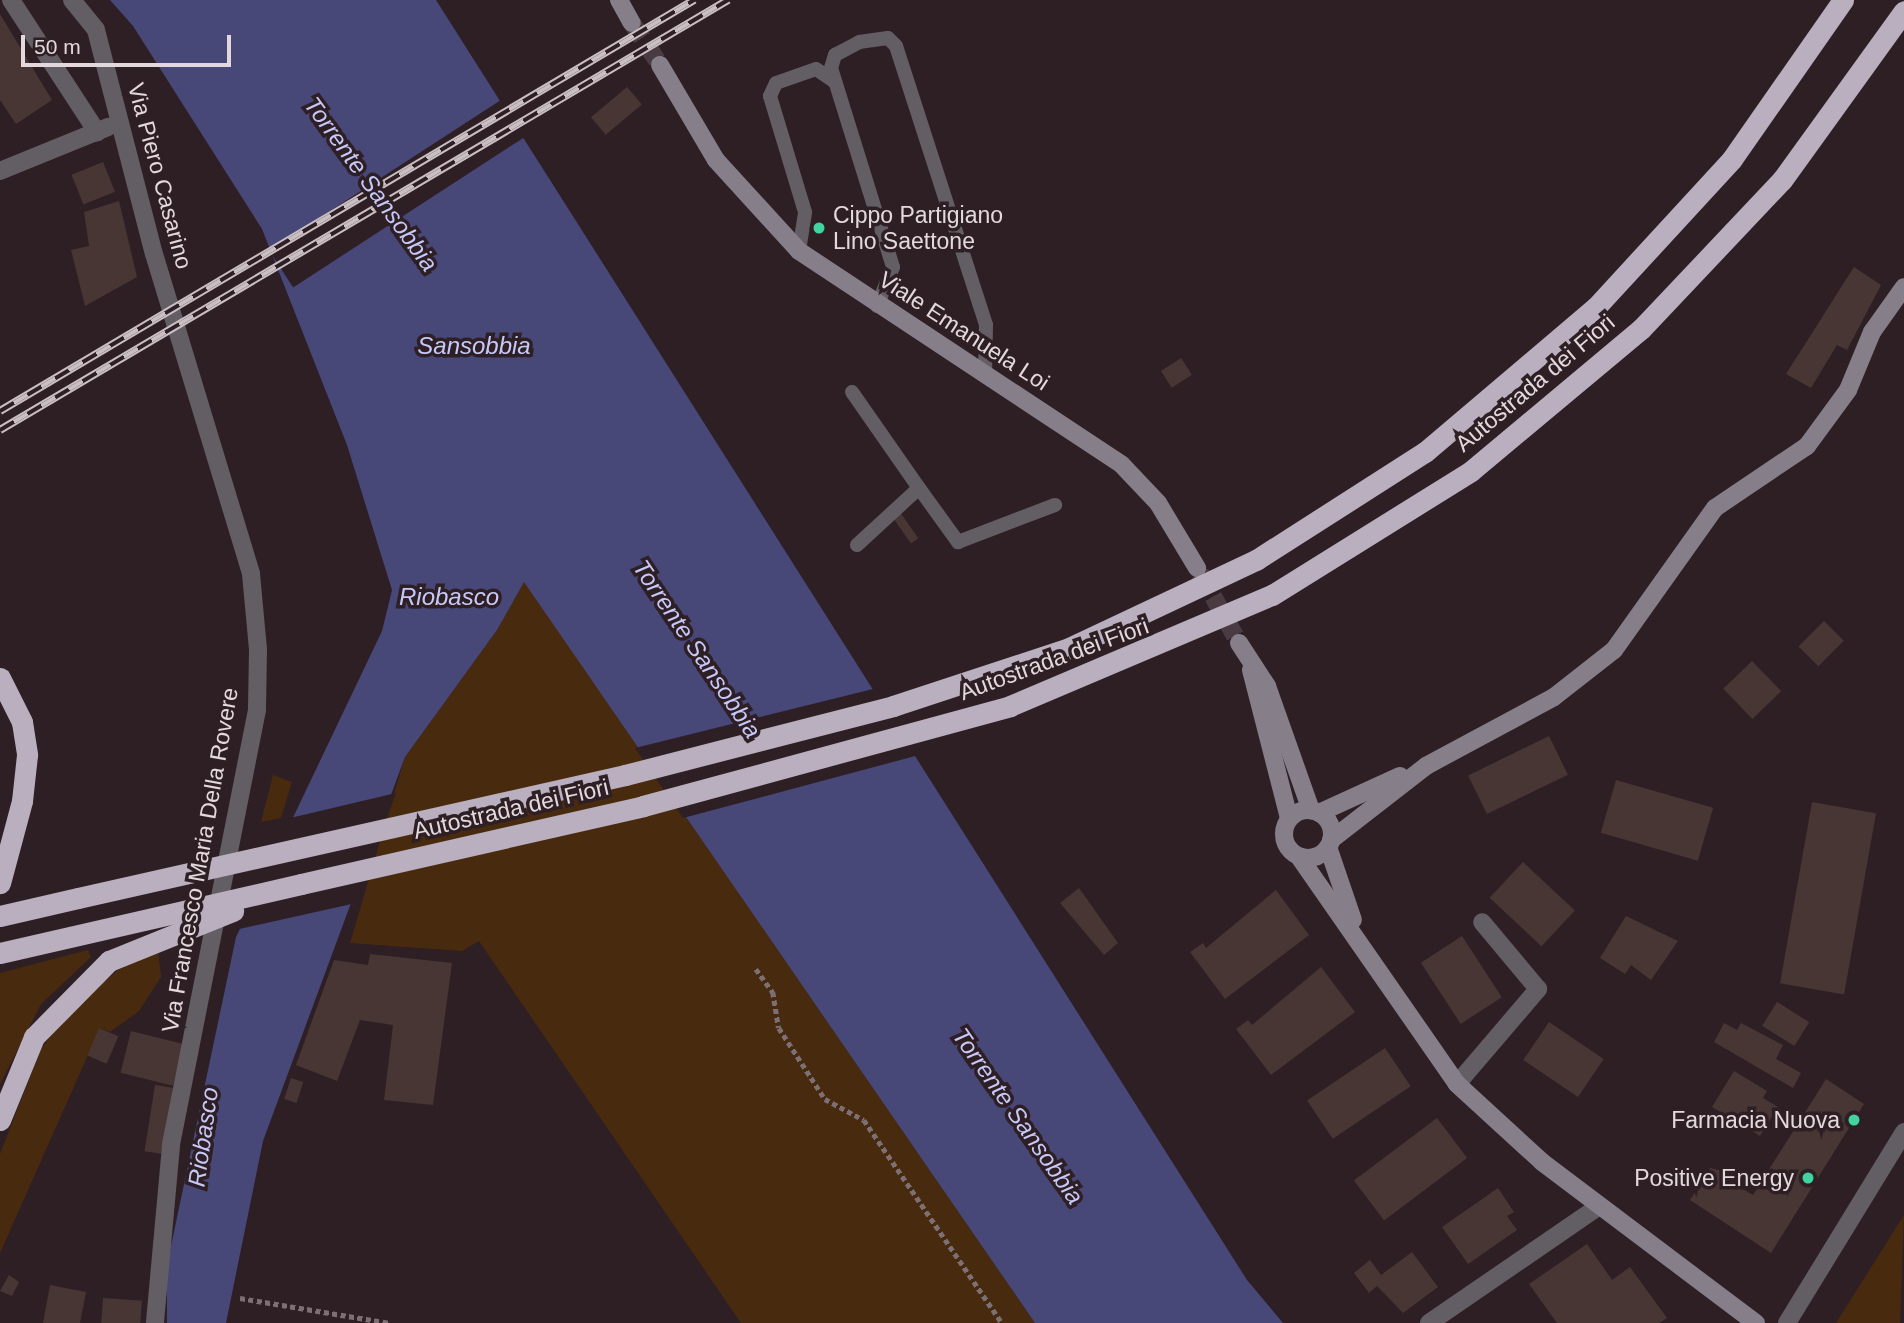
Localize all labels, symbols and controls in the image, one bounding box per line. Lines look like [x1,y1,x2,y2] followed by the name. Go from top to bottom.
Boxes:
[24,21,234,65] scale bar
[34,35,81,58] text: 50 m
[122,80,198,272] street label: Via Piero Casarino
[298,91,444,277] water label: Torrente Sansobbia
[833,201,1003,255] place label: Cippo Partigiano Lino Saettone
[811,220,827,236] marker: Cippo Partigiano Lino Saettone
[874,266,1054,396] street label: Viale Emanuela Loi
[1450,308,1620,458] street label: Autostrada dei Fiori
[417,332,531,360] water label: Sansobbia
[627,554,767,744] water label: Torrente Sansobbia
[399,583,499,611] water label: Riobasco
[956,612,1152,706] street label: Autostrada dei Fiori
[156,685,244,1035] street label: Via Francesco Maria Della Rovere
[411,773,611,845] street label: Autostrada dei Fiori
[946,1022,1090,1210] water label: Torrente Sansobbia
[182,1085,224,1189] water label: Riobasco
[1671,1106,1840,1134] place label: Farmacia Nuova
[1846,1112,1862,1128] marker: Farmacia Nuova
[1634,1164,1794,1192] place label: Positive Energy
[1800,1170,1816,1186] marker: Positive Energy

